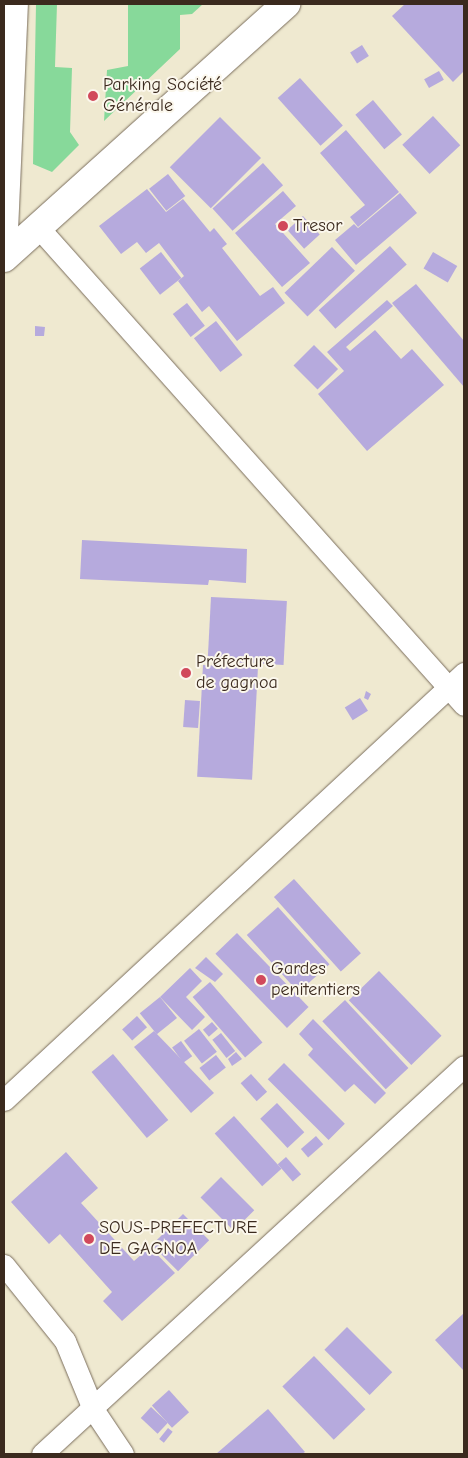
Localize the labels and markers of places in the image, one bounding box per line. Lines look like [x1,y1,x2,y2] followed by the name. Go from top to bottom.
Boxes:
[103,75,222,118] place label: Parking Société Générale
[87,90,99,102] marker: Parking Société Générale
[293,215,342,237] place label: Tresor
[277,220,289,232] marker: Tresor
[196,652,278,694] place label: Préfecture de gagnoa
[180,667,192,679] marker: Préfecture de gagnoa
[271,959,360,1002] place label: Gardes penitentiers
[255,974,267,986] marker: Gardes penitentiers
[99,1218,257,1260] place label: SOUS-PREFECTURE DE GAGNOA
[83,1233,95,1245] marker: SOUS-PREFECTURE DE GAGNOA

